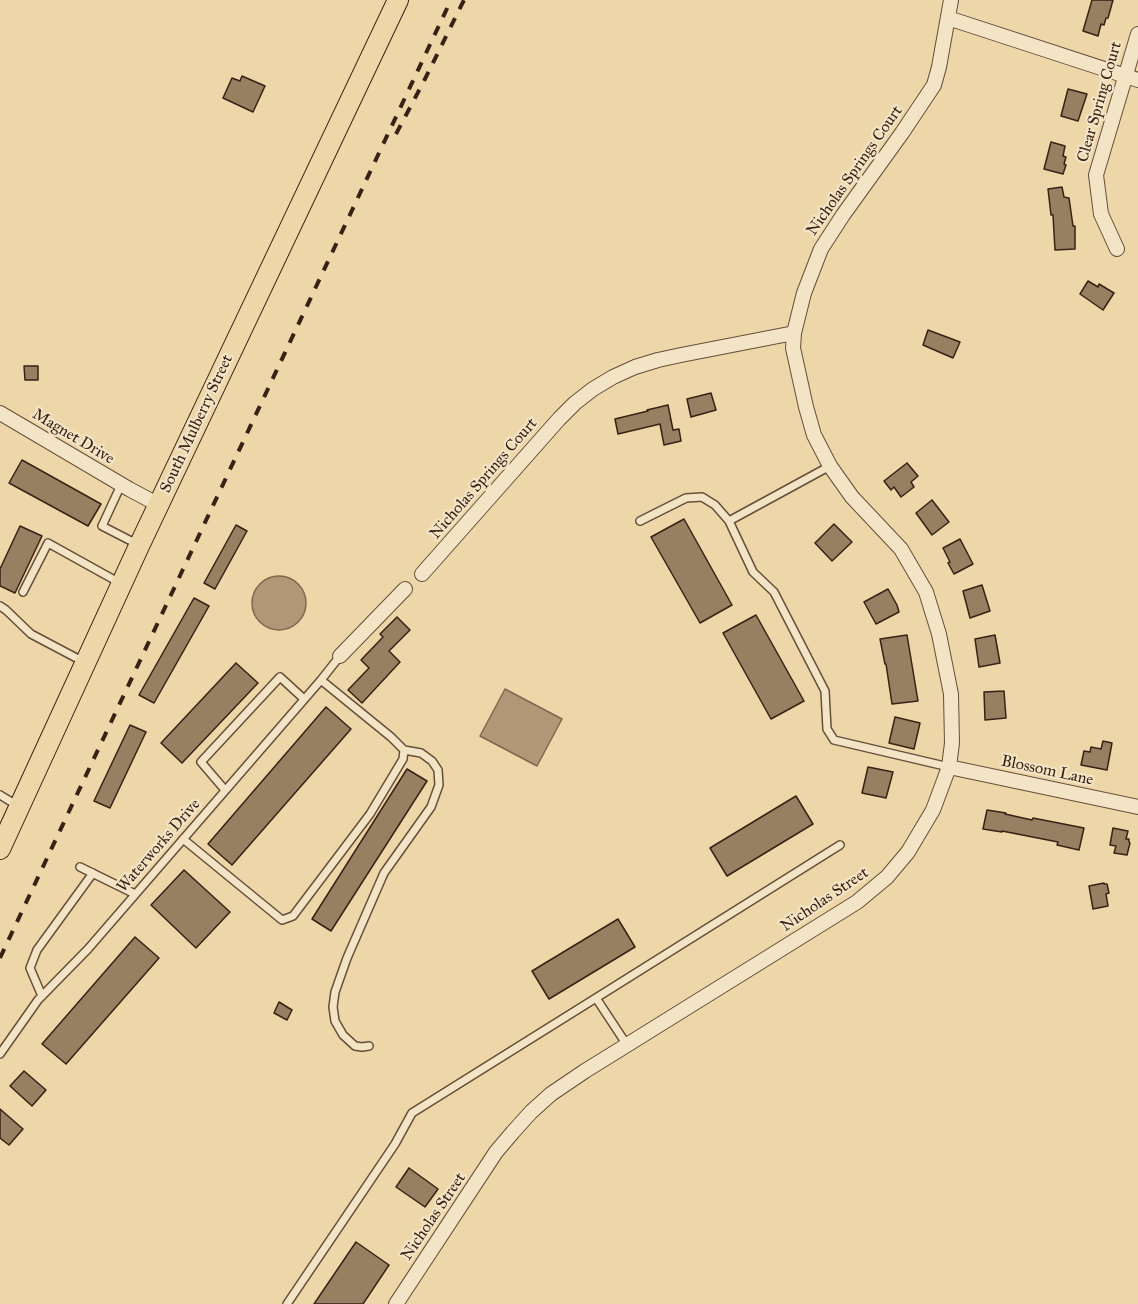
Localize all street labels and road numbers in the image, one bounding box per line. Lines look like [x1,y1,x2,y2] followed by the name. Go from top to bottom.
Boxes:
[1074,40,1126,164] street label: Clear Spring Court
[803,102,907,240] street label: Nicholas Springs Court
[157,352,237,496] street label: South Mulberry Street
[29,405,117,469] street label: Magnet Drive
[426,415,542,543] street label: Nicholas Springs Court
[999,752,1095,790] street label: Blossom Lane
[113,795,205,897] street label: Waterworks Drive
[777,864,873,936] street label: Nicholas Street
[398,1169,470,1265] street label: Nicholas Street

